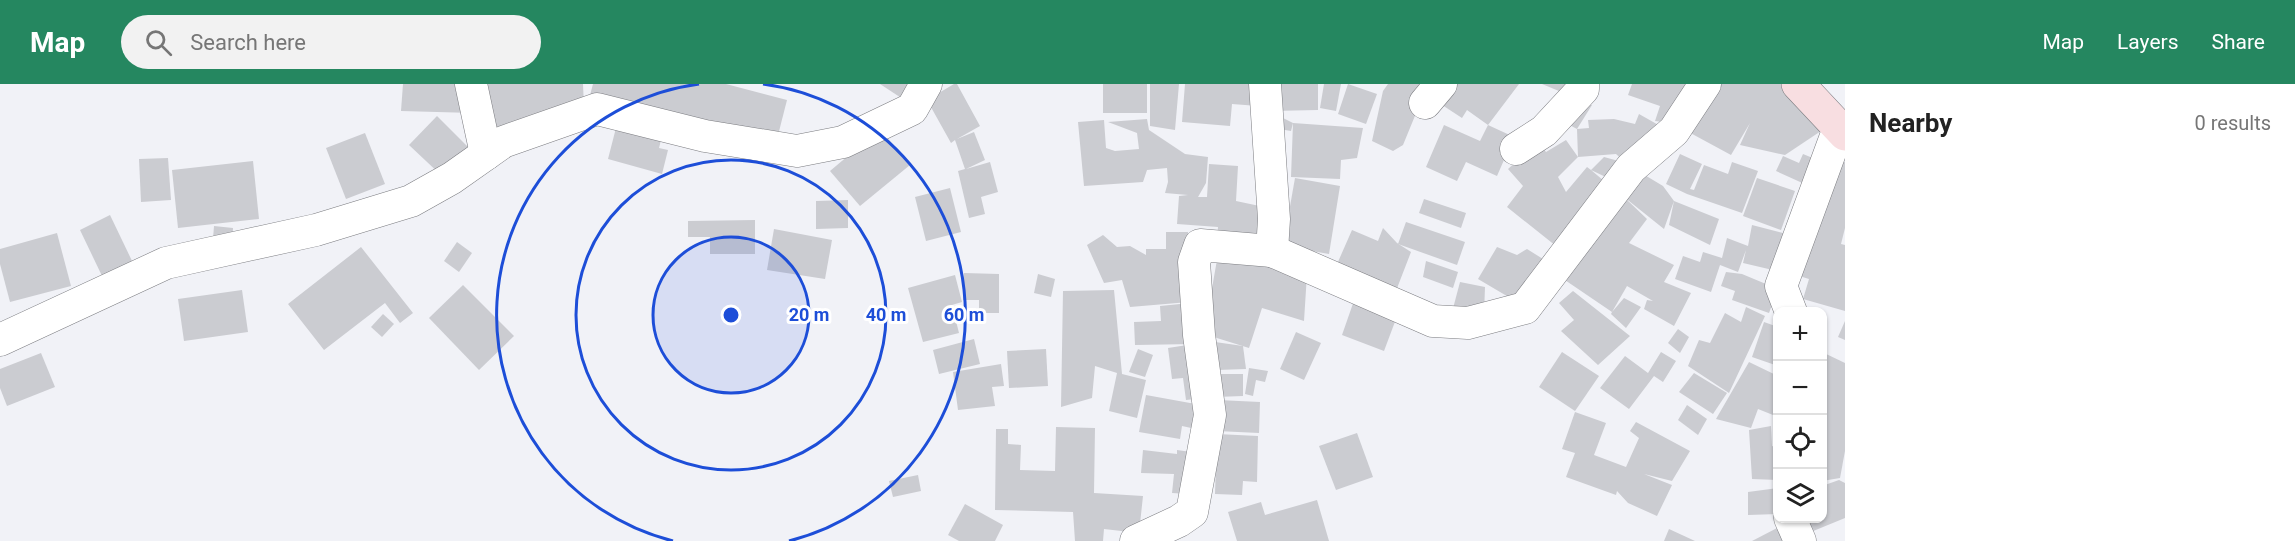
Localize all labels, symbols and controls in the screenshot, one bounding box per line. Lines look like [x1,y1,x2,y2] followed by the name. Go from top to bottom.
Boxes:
[121,15,541,69] search box
[30,26,85,59] text: Map
[142,26,175,59] icon: search
[190,30,306,55] text: Search here
[2042,30,2084,54] text: Map
[2117,30,2178,54] text: Layers
[2211,30,2265,54] text: Share
[1869,108,1952,138] text: Nearby
[2195,111,2271,135] text: 0 results
[789,304,829,325] text: 20 m
[866,304,906,325] text: 40 m
[944,304,984,325] text: 60 m
[721,305,741,325] centre of rings
[1773,307,1827,523] map controls
[1773,307,1827,361] button: +
[1773,361,1827,415] button: −
[1773,415,1827,469] button: locate
[1773,469,1827,523] button: layers

